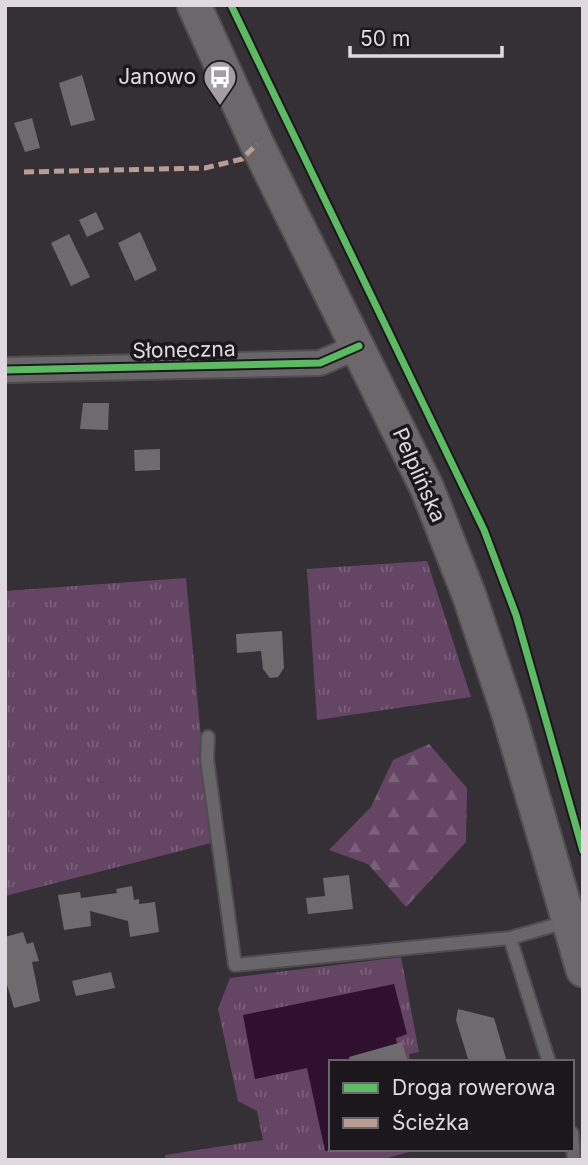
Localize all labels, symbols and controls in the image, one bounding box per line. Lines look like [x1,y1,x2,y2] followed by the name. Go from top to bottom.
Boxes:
[350,14,502,58] scale bar
[360,26,410,51] text: 50 m
[201,58,239,107] bus stop icon: Janowo
[118,64,196,89] place label: Janowo
[132,336,236,363] street label: Słoneczna
[388,424,451,526] street label: Pelplińska
[329,1060,574,1151] legend
[392,1075,555,1100] text: Droga rowerowa
[392,1109,469,1135] text: Ścieżka

